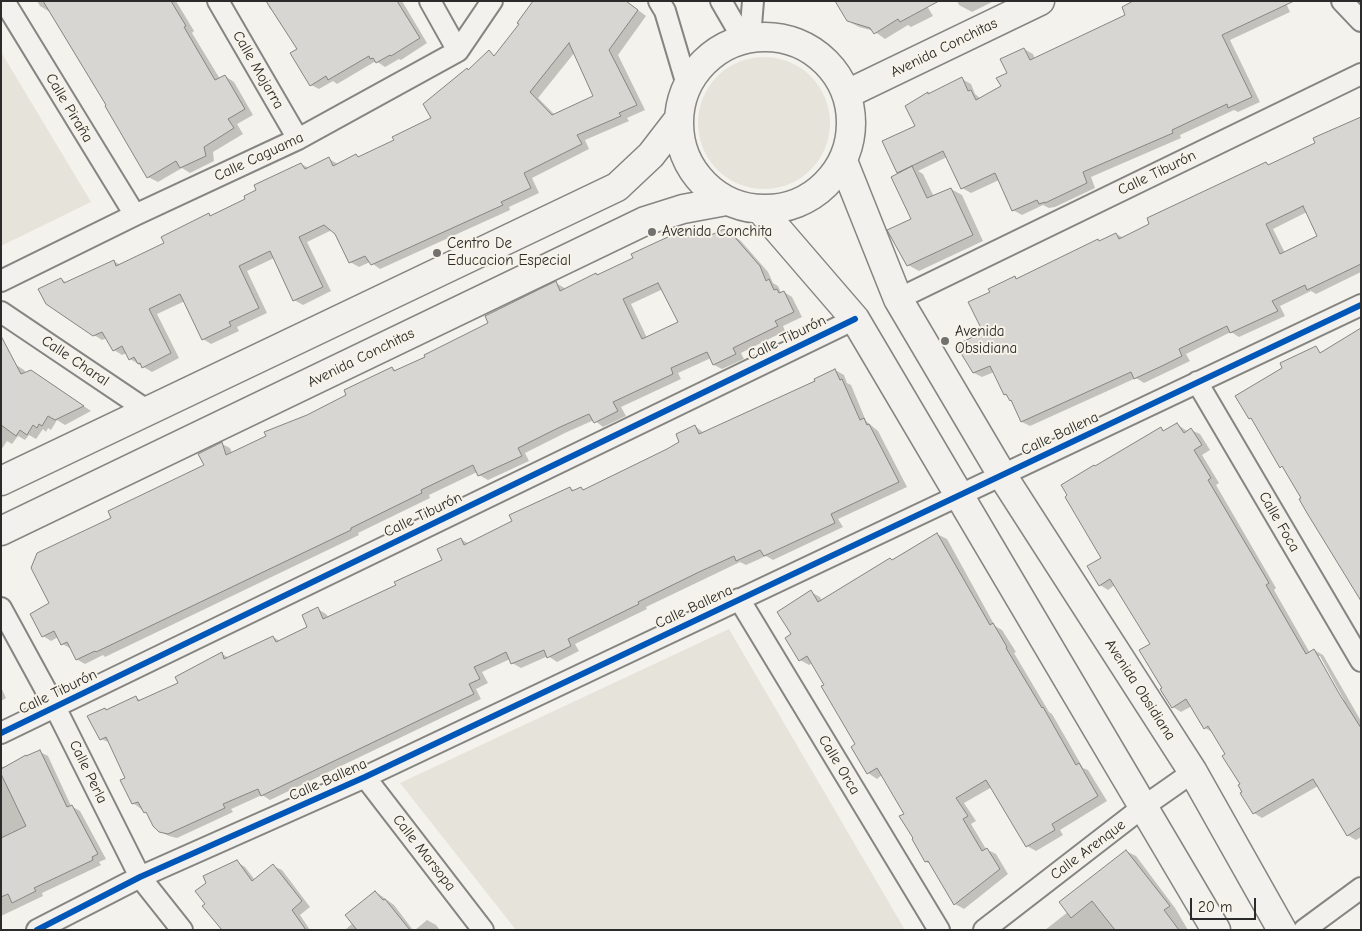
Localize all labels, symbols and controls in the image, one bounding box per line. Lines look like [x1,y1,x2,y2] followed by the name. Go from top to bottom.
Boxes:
[888,14,1000,82] street label: Avenida Conchitas
[228,28,288,112] street label: Calle Mojarra
[41,70,97,146] street label: Calle Piraña
[211,128,307,186] street label: Calle Caguama
[1115,146,1199,200] street label: Calle Tiburón
[662,223,772,241] place label: Avenida Conchita
[646,226,658,238] marker: Avenida Conchita
[447,235,571,270] place label: Centro De Educacion Especial
[431,247,443,259] marker: Centro De Educacion Especial
[745,311,829,365] street label: Calle Tiburón
[955,323,1017,358] place label: Avenida Obsidiana
[305,324,417,392] street label: Avenida Conchitas
[38,332,112,390] street label: Calle Charal
[939,335,951,347] marker: Avenida Obsidiana
[1018,408,1102,460] street label: Calle Ballena
[381,488,465,542] street label: Calle Tiburón
[1255,489,1303,555] street label: Calle Foca
[652,581,736,633] street label: Calle Ballena
[1101,636,1179,744] street label: Avenida Obsidiana
[16,665,100,719] street label: Calle Tiburón
[814,732,864,798] street label: Calle Orca
[65,737,111,807] street label: Calle Perla
[286,755,370,805] street label: Calle Ballena
[389,811,459,895] street label: Calle Marsopa
[1047,816,1129,884] street label: Calle Arenque
[1192,888,1258,920] scale bar
[1198,898,1232,916] text: 20 m

